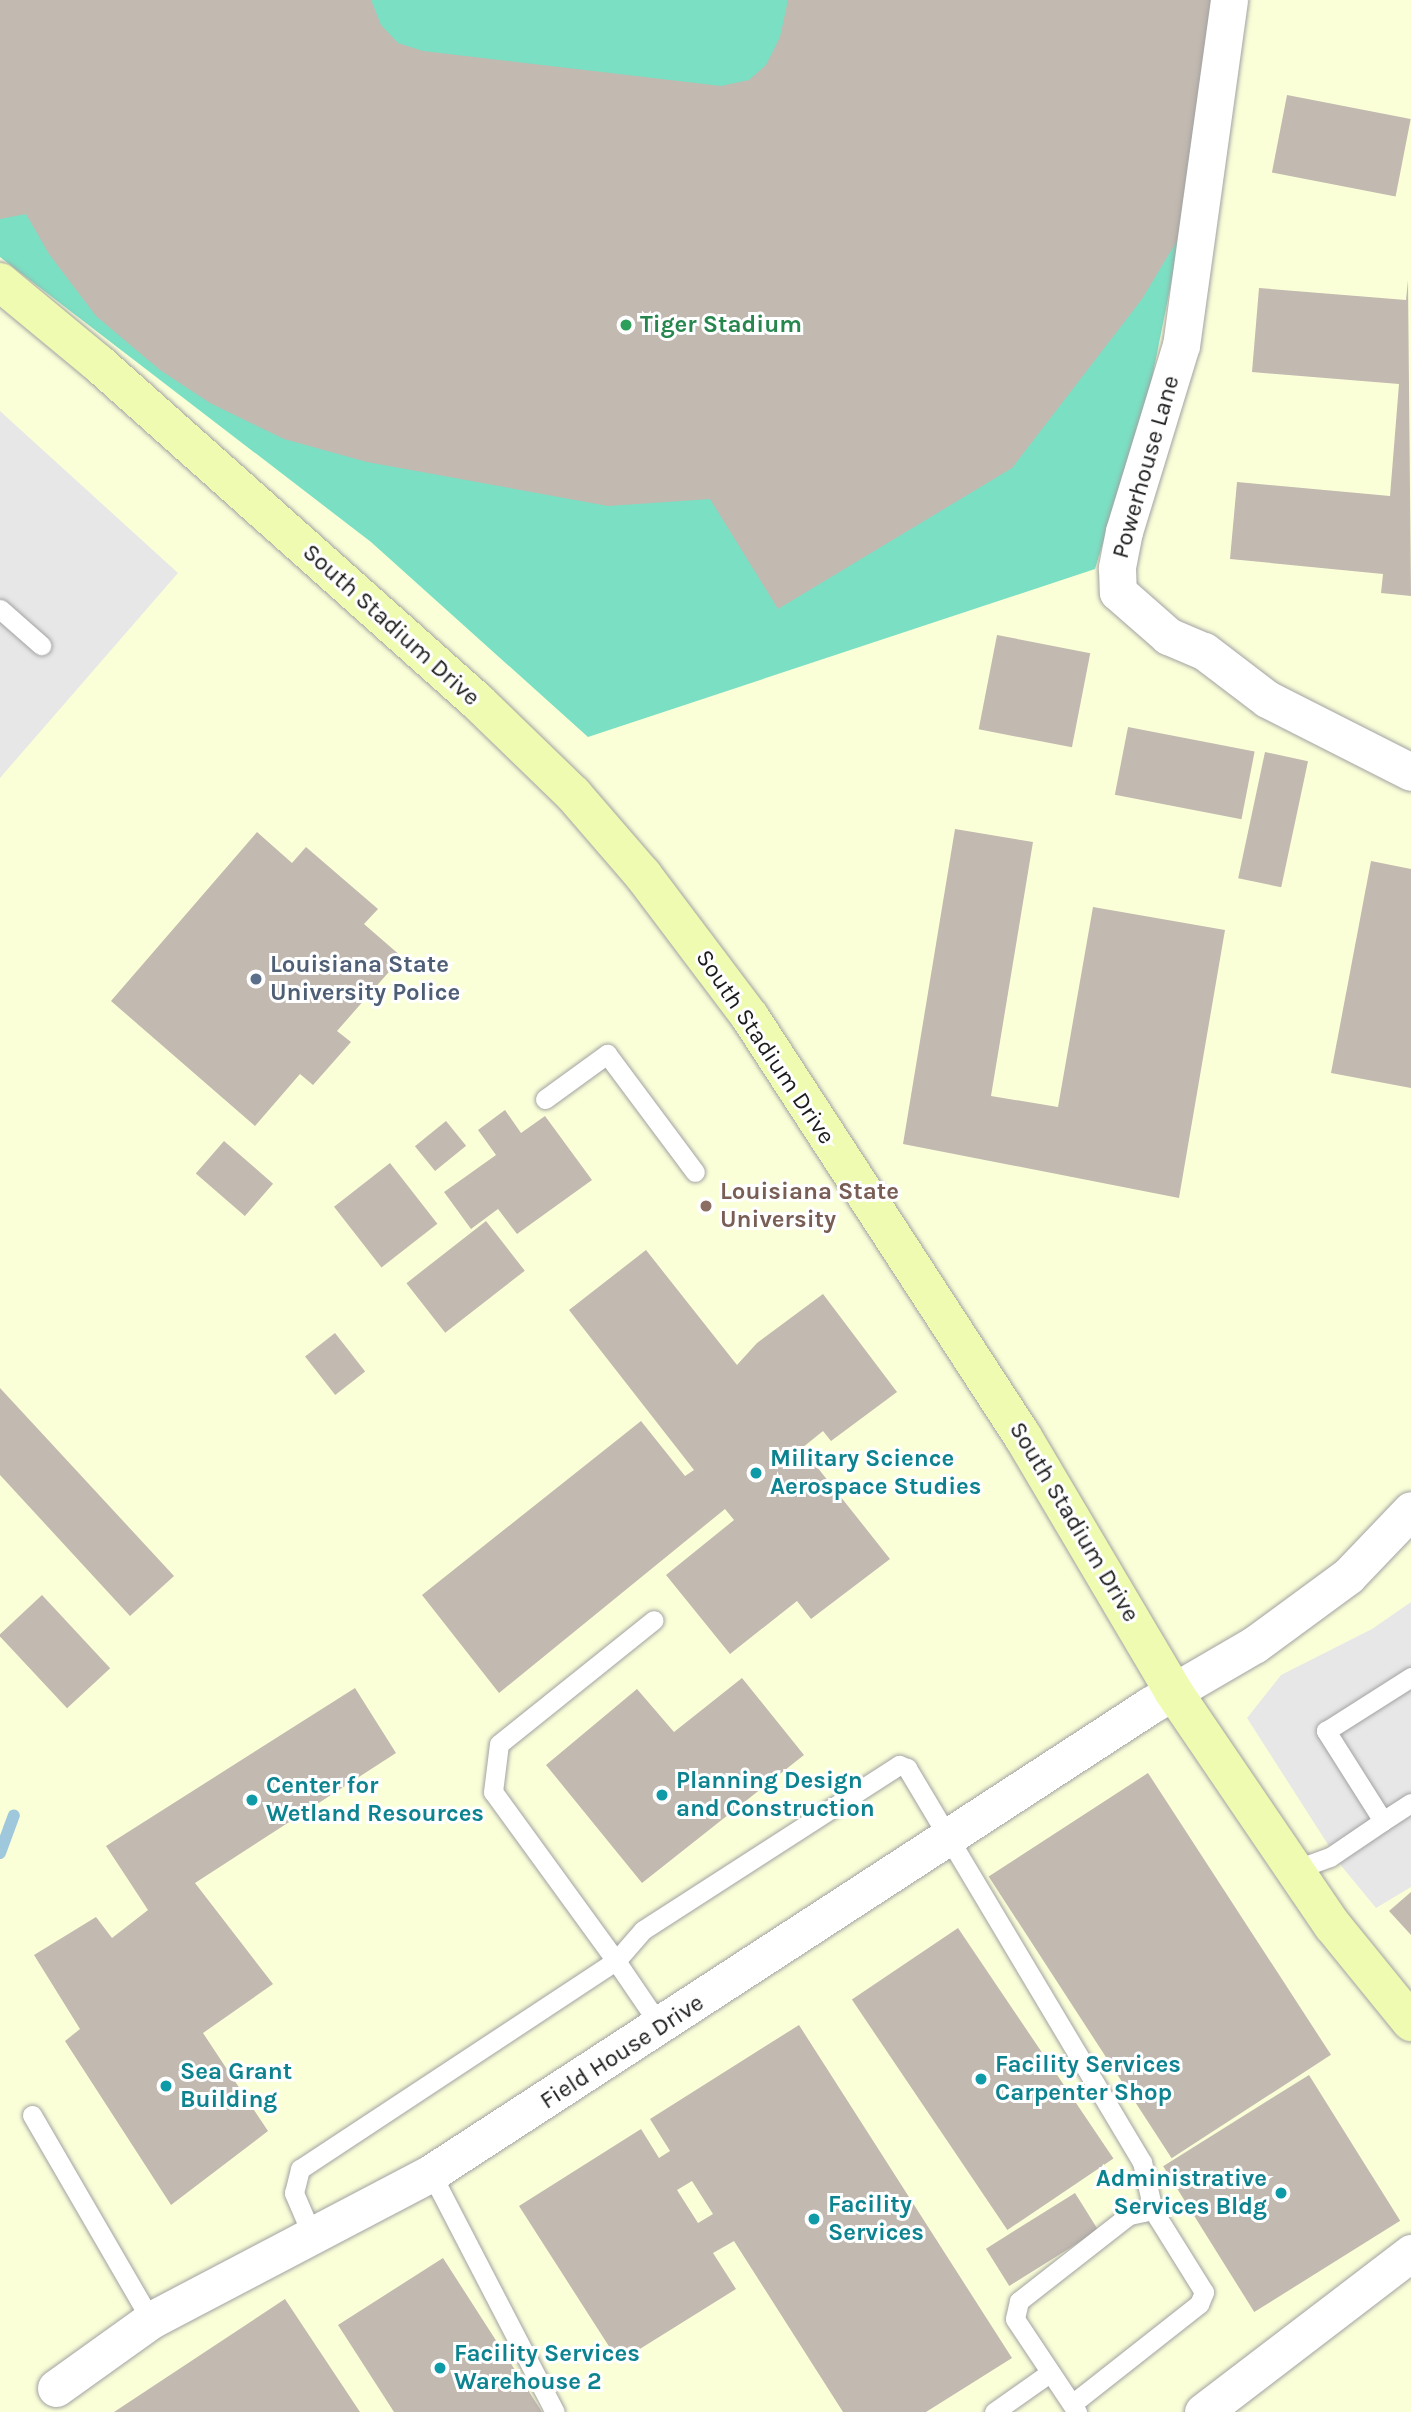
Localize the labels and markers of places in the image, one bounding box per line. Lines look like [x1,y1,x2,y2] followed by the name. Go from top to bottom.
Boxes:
[640,311,802,339] place label: Tiger Stadium
[618,317,634,333] marker: Tiger Stadium
[270,951,460,1007] place label: Louisiana State University Police
[248,971,264,987] marker: Louisiana State University Police
[720,1178,899,1234] place label: Louisiana State University
[698,1198,714,1214] marker: Louisiana State University
[770,1445,981,1501] place label: Military Science Aerospace Studies
[748,1465,764,1481] marker: Military Science Aerospace Studies
[676,1767,875,1823] place label: Planning Design and Construction
[266,1772,484,1828] place label: Center for Wetland Resources
[654,1787,670,1803] marker: Planning Design and Construction
[244,1792,260,1808] marker: Center for Wetland Resources
[995,2051,1181,2107] place label: Facility Services Carpenter Shop
[180,2058,292,2114] place label: Sea Grant Building
[973,2071,989,2087] marker: Facility Services Carpenter Shop
[158,2078,174,2094] marker: Sea Grant Building
[1096,2165,1267,2221] place label: Administrative Services Bldg
[1273,2185,1289,2201] marker: Administrative Services Bldg
[828,2191,924,2247] place label: Facility Services
[806,2211,822,2227] marker: Facility Services
[454,2340,640,2396] place label: Facility Services Warehouse 2
[432,2360,448,2376] marker: Facility Services Warehouse 2

